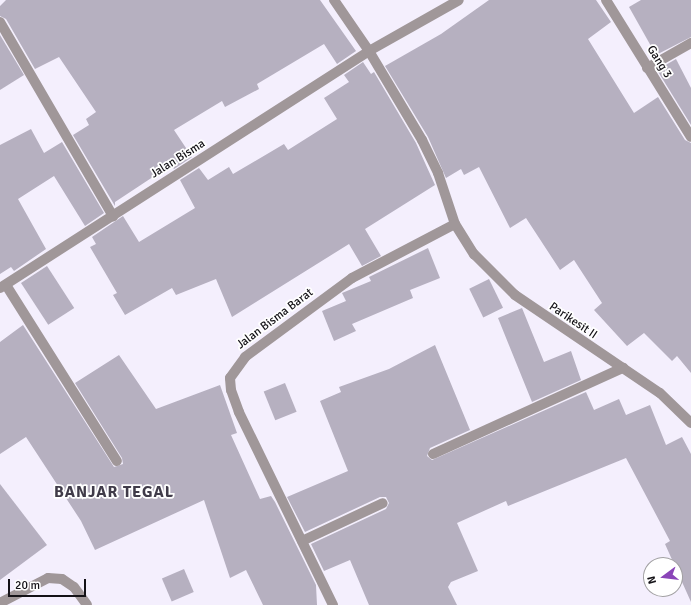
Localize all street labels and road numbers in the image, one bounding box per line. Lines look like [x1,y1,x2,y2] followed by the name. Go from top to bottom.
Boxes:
[643,43,675,81] street label: Gang 3
[148,137,208,181] street label: Jalan Bisma
[234,286,316,352] street label: Jalan Bisma Barat
[546,300,600,342] street label: Parikesit II

